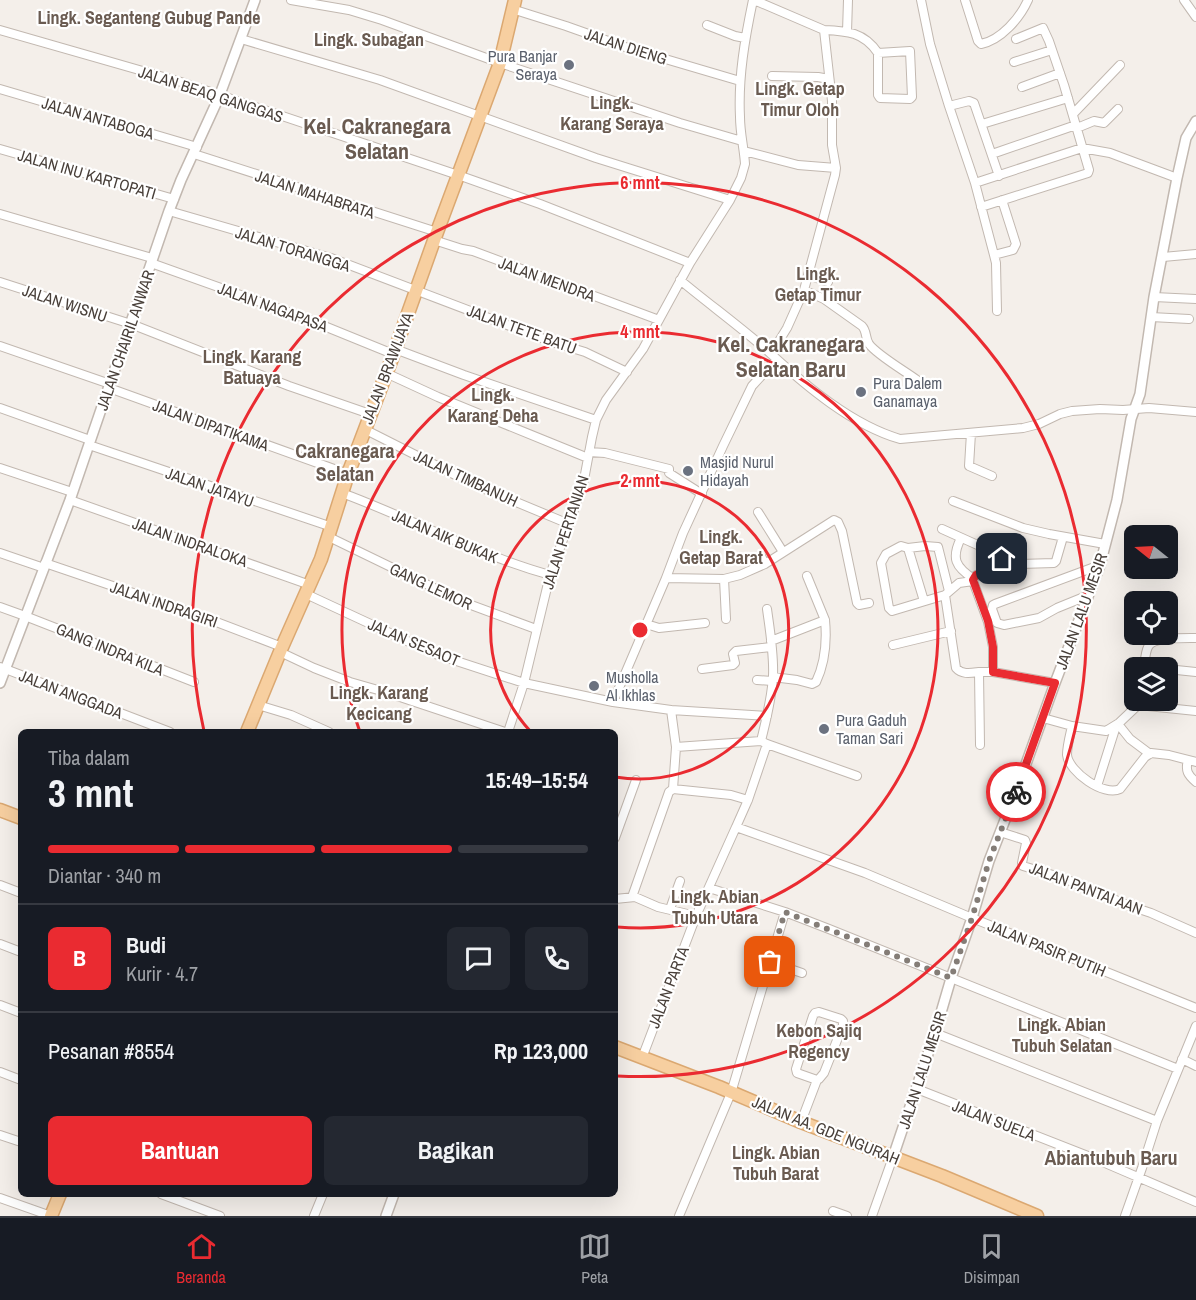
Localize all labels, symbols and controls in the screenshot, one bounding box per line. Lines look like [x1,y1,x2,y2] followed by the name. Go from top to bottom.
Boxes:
[37,5,261,30] district label: Lingk. Seganteng Gubug Pande
[582,22,670,70] street label: JALAN DIENG
[314,27,424,52] district label: Lingk. Subagan
[488,45,558,85] place label: Pura Banjar Seraya
[562,58,576,72] marker: Pura Banjar Seraya
[136,60,286,128] street label: JALAN BEAQ GANGGAS
[755,76,845,122] district label: Lingk. Getap Timur Oloh
[560,90,664,136] district label: Lingk. Karang Seraya
[39,91,157,145] street label: JALAN ANTABOGA
[303,111,451,166] district label: Kel. Cakranegara Selatan
[15,144,159,204] street label: JALAN INU KARTOPATI
[253,164,378,224] street label: JALAN MAHABRATA
[620,170,660,195] text: 6 mnt
[233,221,353,277] street label: JALAN TORANGGA
[496,251,599,307] street label: JALAN MENDRA
[775,261,862,307] district label: Lingk. Getap Timur
[91,266,160,413] street label: JALAN CHAIRIL ANWAR
[215,277,331,337] street label: JALAN NAGAPASA
[20,279,110,327] street label: JALAN WISNU
[464,299,580,359] street label: JALAN TETE BATU
[356,309,418,427] street label: JALAN BRAWIJAYA
[620,319,660,344] text: 4 mnt
[717,329,865,384] district label: Kel. Cakranegara Selatan Baru
[203,344,301,390] district label: Lingk. Karang Batuaya
[873,372,942,412] place label: Pura Dalem Ganamaya
[447,382,539,428] district label: Lingk. Karang Deha
[854,385,868,399] marker: Pura Dalem Ganamaya
[150,394,272,456] street label: JALAN DIPATIKAMA
[295,437,395,487] district label: Cakranegara Selatan
[410,444,522,512] street label: JALAN TIMBANUH
[700,451,774,491] place label: Masjid Nurul Hidayah
[163,462,257,512] street label: JALAN JATAYU
[681,464,695,478] marker: Masjid Nurul Hidayah
[620,468,660,493] text: 2 mnt
[536,472,594,592] street label: JALAN PERTANIAN
[389,504,502,568] street label: JALAN AIK BUKAK
[130,512,251,572] street label: JALAN INDRALOKA
[679,524,763,570] district label: Lingk. Getap Barat
[1124,525,1178,579] north arrow
[1124,525,1178,711] map controls
[976,533,1027,584] pin
[985,542,1018,575] icon: home
[1050,549,1112,672] street label: JALAN LALU MESIR
[386,557,476,615] street label: GANG LEMOR
[107,575,221,633] street label: JALAN INDRAGIRI
[1124,591,1178,645] button: locate
[365,613,463,671] street label: JALAN SESAOT
[53,617,167,681] street label: GANG INDRA KILA
[630,620,650,640] centre of rings
[1124,657,1178,711] button: layers
[16,664,126,724] street label: JALAN ANGGADA
[605,666,659,706] place label: Musholla Al Ikhlas
[587,679,601,693] marker: Musholla Al Ikhlas
[330,680,428,726] district label: Lingk. Karang Kecicang
[836,709,907,749] place label: Pura Gaduh Taman Sari
[817,722,831,736] marker: Pura Gaduh Taman Sari
[48,744,130,771] text: Tiba dalam
[986,762,1046,822] courier
[486,765,588,795] text: 15:49–15:54
[48,767,133,819] text: 3 mnt
[1000,776,1033,809] icon: bike
[1026,856,1146,920] street label: JALAN PANTAI AAN
[48,862,161,889] text: Diantar · 340 m
[671,884,759,930] district label: Lingk. Abian Tubuh Utara
[985,914,1109,982] street label: JALAN PASIR PUTIH
[447,927,510,990] button: chat
[525,927,588,990] button: phone
[126,930,166,960] text: Budi
[744,936,795,987] pin
[73,943,86,973] text: B
[642,943,694,1031] street label: JALAN PARTA
[753,945,786,978] icon: bag
[126,960,198,987] text: Kurir · 4.7
[893,1008,952,1132] street label: JALAN LALU MESIR
[1012,1012,1112,1058] district label: Lingk. Abian Tubuh Selatan
[776,1018,862,1064] district label: Kebon Sajiq Regency
[48,1036,174,1066] text: Pesanan #8554
[494,1036,588,1066] text: Rp 123,000
[749,1090,903,1170] street label: JALAN AA. GDE NGURAH
[949,1094,1039,1146] street label: JALAN SUELA
[48,1116,312,1185] button: Bantuan
[324,1116,588,1185] button: Bagikan
[732,1140,820,1186] district label: Lingk. Abian Tubuh Barat
[1044,1144,1178,1171] district label: Abiantubuh Baru
[176,1230,226,1288] tab: Beranda
[578,1230,611,1288] tab: Peta
[964,1230,1020,1288] tab: Disimpan

